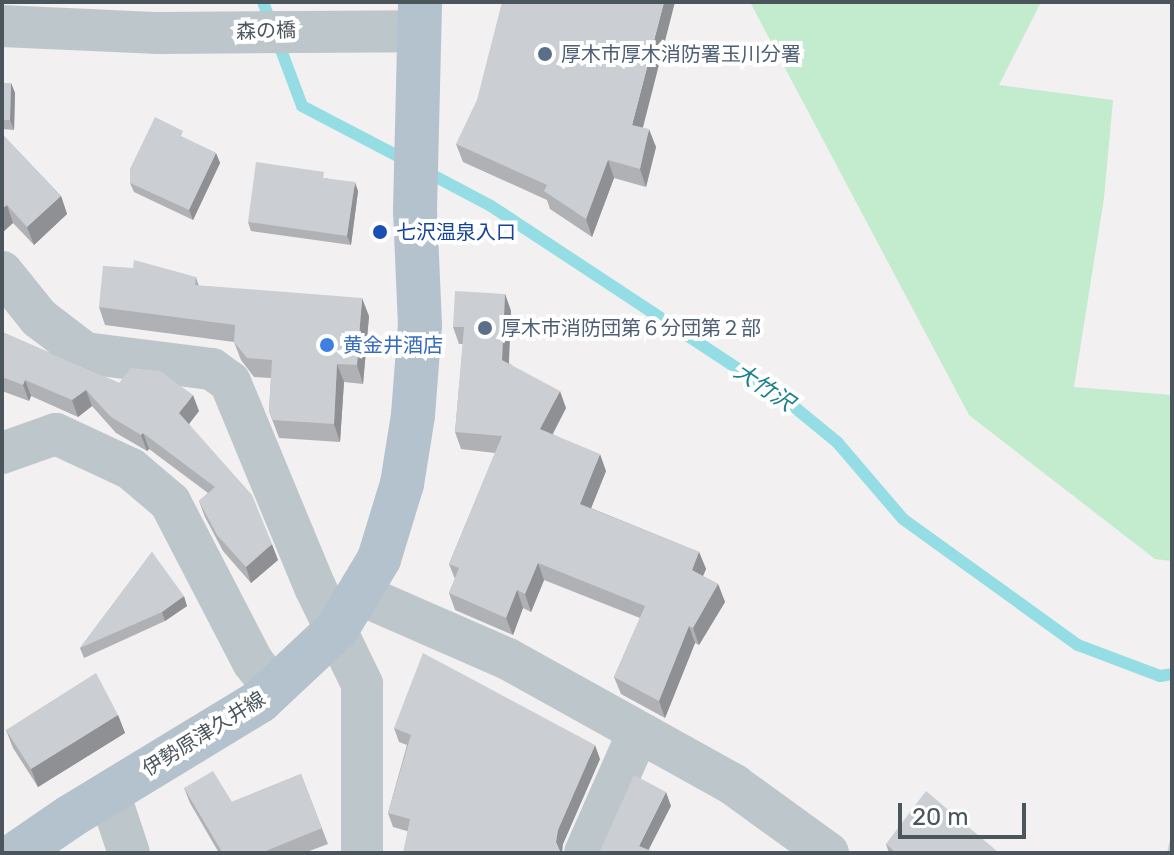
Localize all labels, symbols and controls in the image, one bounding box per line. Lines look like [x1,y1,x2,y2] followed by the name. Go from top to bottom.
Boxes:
[236,18,296,44] street label: 森の橋
[561,42,801,66] place label: 厚木市厚木消防署玉川分署
[536,45,554,63] marker: 厚木市厚木消防署玉川分署
[396,220,516,244] place label: 七沢温泉入口
[371,223,389,241] marker: 七沢温泉入口
[501,316,761,340] place label: 厚木市消防団第６分団第２部
[476,319,494,337] marker: 厚木市消防団第６分団第２部
[343,333,443,357] place label: 黄金井酒店
[318,336,336,354] marker: 黄金井酒店
[729,358,799,416] water label: 大竹沢
[138,687,270,781] street label: 伊勢原津久井線
[902,787,1030,837] scale bar
[912,803,969,831] text: 20 m

